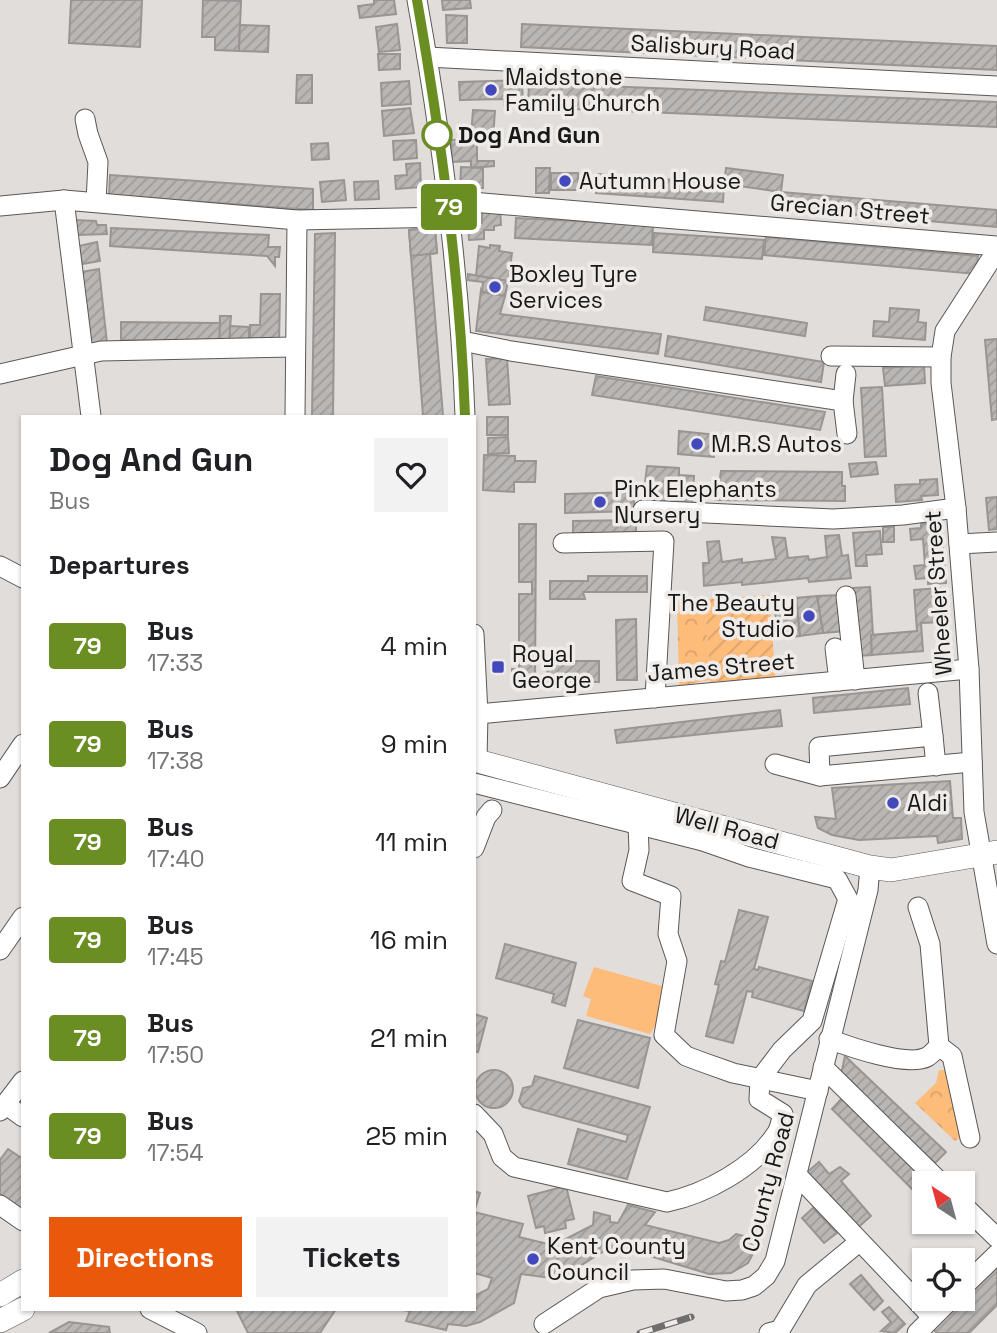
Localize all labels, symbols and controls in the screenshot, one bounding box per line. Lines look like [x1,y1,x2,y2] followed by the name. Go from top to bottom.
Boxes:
[630,28,796,66] street label: Salisbury Road
[505,62,660,118] place label: Maidstone Family Church
[483,82,499,98] marker: Maidstone Family Church
[422,120,452,150] marker: Dog And Gun
[458,120,600,150] place label: Dog And Gun
[579,166,741,196] place label: Autumn House
[557,173,573,189] marker: Autumn House
[418,184,480,230] line badge: 79
[769,187,931,231] street label: Grecian Street
[435,191,463,222] text: 79
[509,259,638,315] place label: Boxley Tyre Services
[487,279,503,295] marker: Boxley Tyre Services
[711,429,842,459] place label: M.R.S Autos
[689,436,705,452] marker: M.R.S Autos
[374,438,448,512] button: heart
[49,439,253,481] text: Dog And Gun
[614,474,777,530] place label: Pink Elephants Nursery
[49,486,90,516] text: Bus
[592,494,608,510] marker: Pink Elephants Nursery
[917,509,959,677] street label: Wheeler Street
[49,548,190,582] text: Departures
[667,588,795,644] place label: The Beauty Studio
[801,608,817,624] marker: The Beauty Studio
[147,614,194,648] text: Bus
[380,629,448,663] text: 4 min
[73,630,102,661] text: 79
[512,639,592,695] place label: Royal George
[646,646,796,688] street label: James Street
[147,648,203,678] text: 17:33
[490,659,506,675] marker: Royal George
[147,712,194,746] text: Bus
[381,727,448,761] text: 9 min
[73,728,102,759] text: 79
[147,746,204,776] text: 17:38
[907,788,948,818] place label: Aldi
[885,795,901,811] marker: Aldi
[671,800,783,856] street label: Well Road
[147,810,194,844] text: Bus
[375,825,448,859] text: 11 min
[73,826,102,857] text: 79
[147,844,205,874] text: 17:40
[147,908,194,942] text: Bus
[370,923,448,957] text: 16 min
[73,924,102,955] text: 79
[147,942,204,972] text: 17:45
[147,1006,194,1040] text: Bus
[370,1021,448,1055] text: 21 min
[73,1022,102,1053] text: 79
[147,1040,204,1070] text: 17:50
[147,1104,194,1138] text: Bus
[735,1109,801,1255] street label: County Road
[365,1119,448,1153] text: 25 min
[73,1120,102,1151] text: 79
[147,1138,204,1168] text: 17:54
[912,1171,975,1234] north arrow
[912,1171,975,1311] map controls
[49,1217,242,1297] button: Directions
[256,1217,448,1297] button: Tickets
[547,1231,686,1287] place label: Kent County Council
[912,1248,975,1311] button: locate
[525,1251,541,1267] marker: Kent County Council

